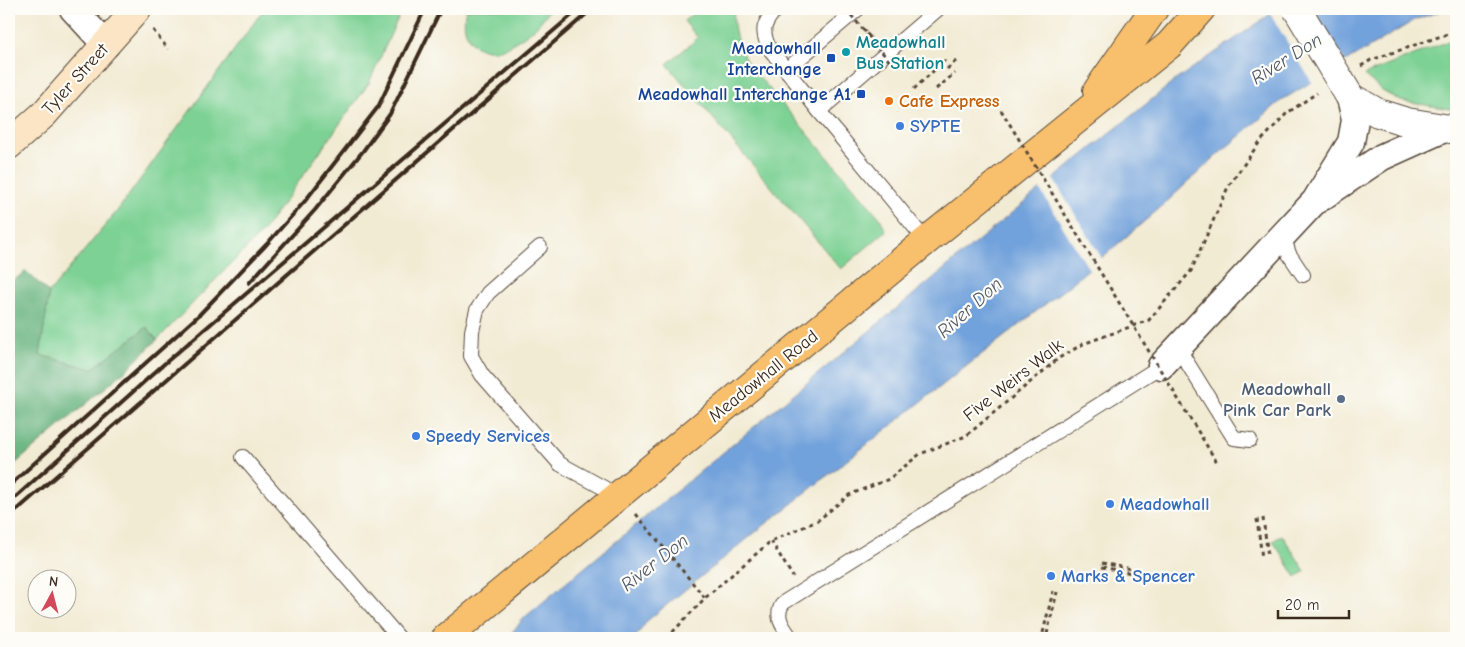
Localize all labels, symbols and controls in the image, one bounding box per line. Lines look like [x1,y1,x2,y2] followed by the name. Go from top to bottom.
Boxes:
[1247,28,1326,89] water label: River Don
[856,32,946,74] place label: Meadowhall Bus Station
[727,38,821,80] place label: Meadowhall Interchange
[38,39,113,119] street label: Tyler Street
[840,46,852,58] marker: Meadowhall Bus Station
[825,52,837,64] marker: Meadowhall Interchange
[638,84,851,105] place label: Meadowhall Interchange A1
[855,88,867,100] marker: Meadowhall Interchange A1
[899,91,1000,112] place label: Cafe Express
[883,95,895,107] marker: Cafe Express
[910,116,961,137] place label: SYPTE
[894,120,906,132] marker: SYPTE
[933,273,1007,343] water label: River Don
[704,326,822,427] street label: Meadowhall Road
[959,335,1068,426] street label: Five Weirs Walk
[1223,379,1331,421] place label: Meadowhall Pink Car Park
[1335,393,1347,405] marker: Meadowhall Pink Car Park
[426,426,550,447] place label: Speedy Services
[410,430,422,442] marker: Speedy Services
[1120,494,1210,515] place label: Meadowhall
[1104,498,1116,510] marker: Meadowhall
[616,530,693,596] water label: River Don
[1061,566,1196,587] place label: Marks & Spencer
[28,570,78,620] north arrow
[1045,570,1057,582] marker: Marks & Spencer
[48,573,59,591] text: N
[1278,587,1349,619] scale bar
[1285,596,1319,614] text: 20 m

